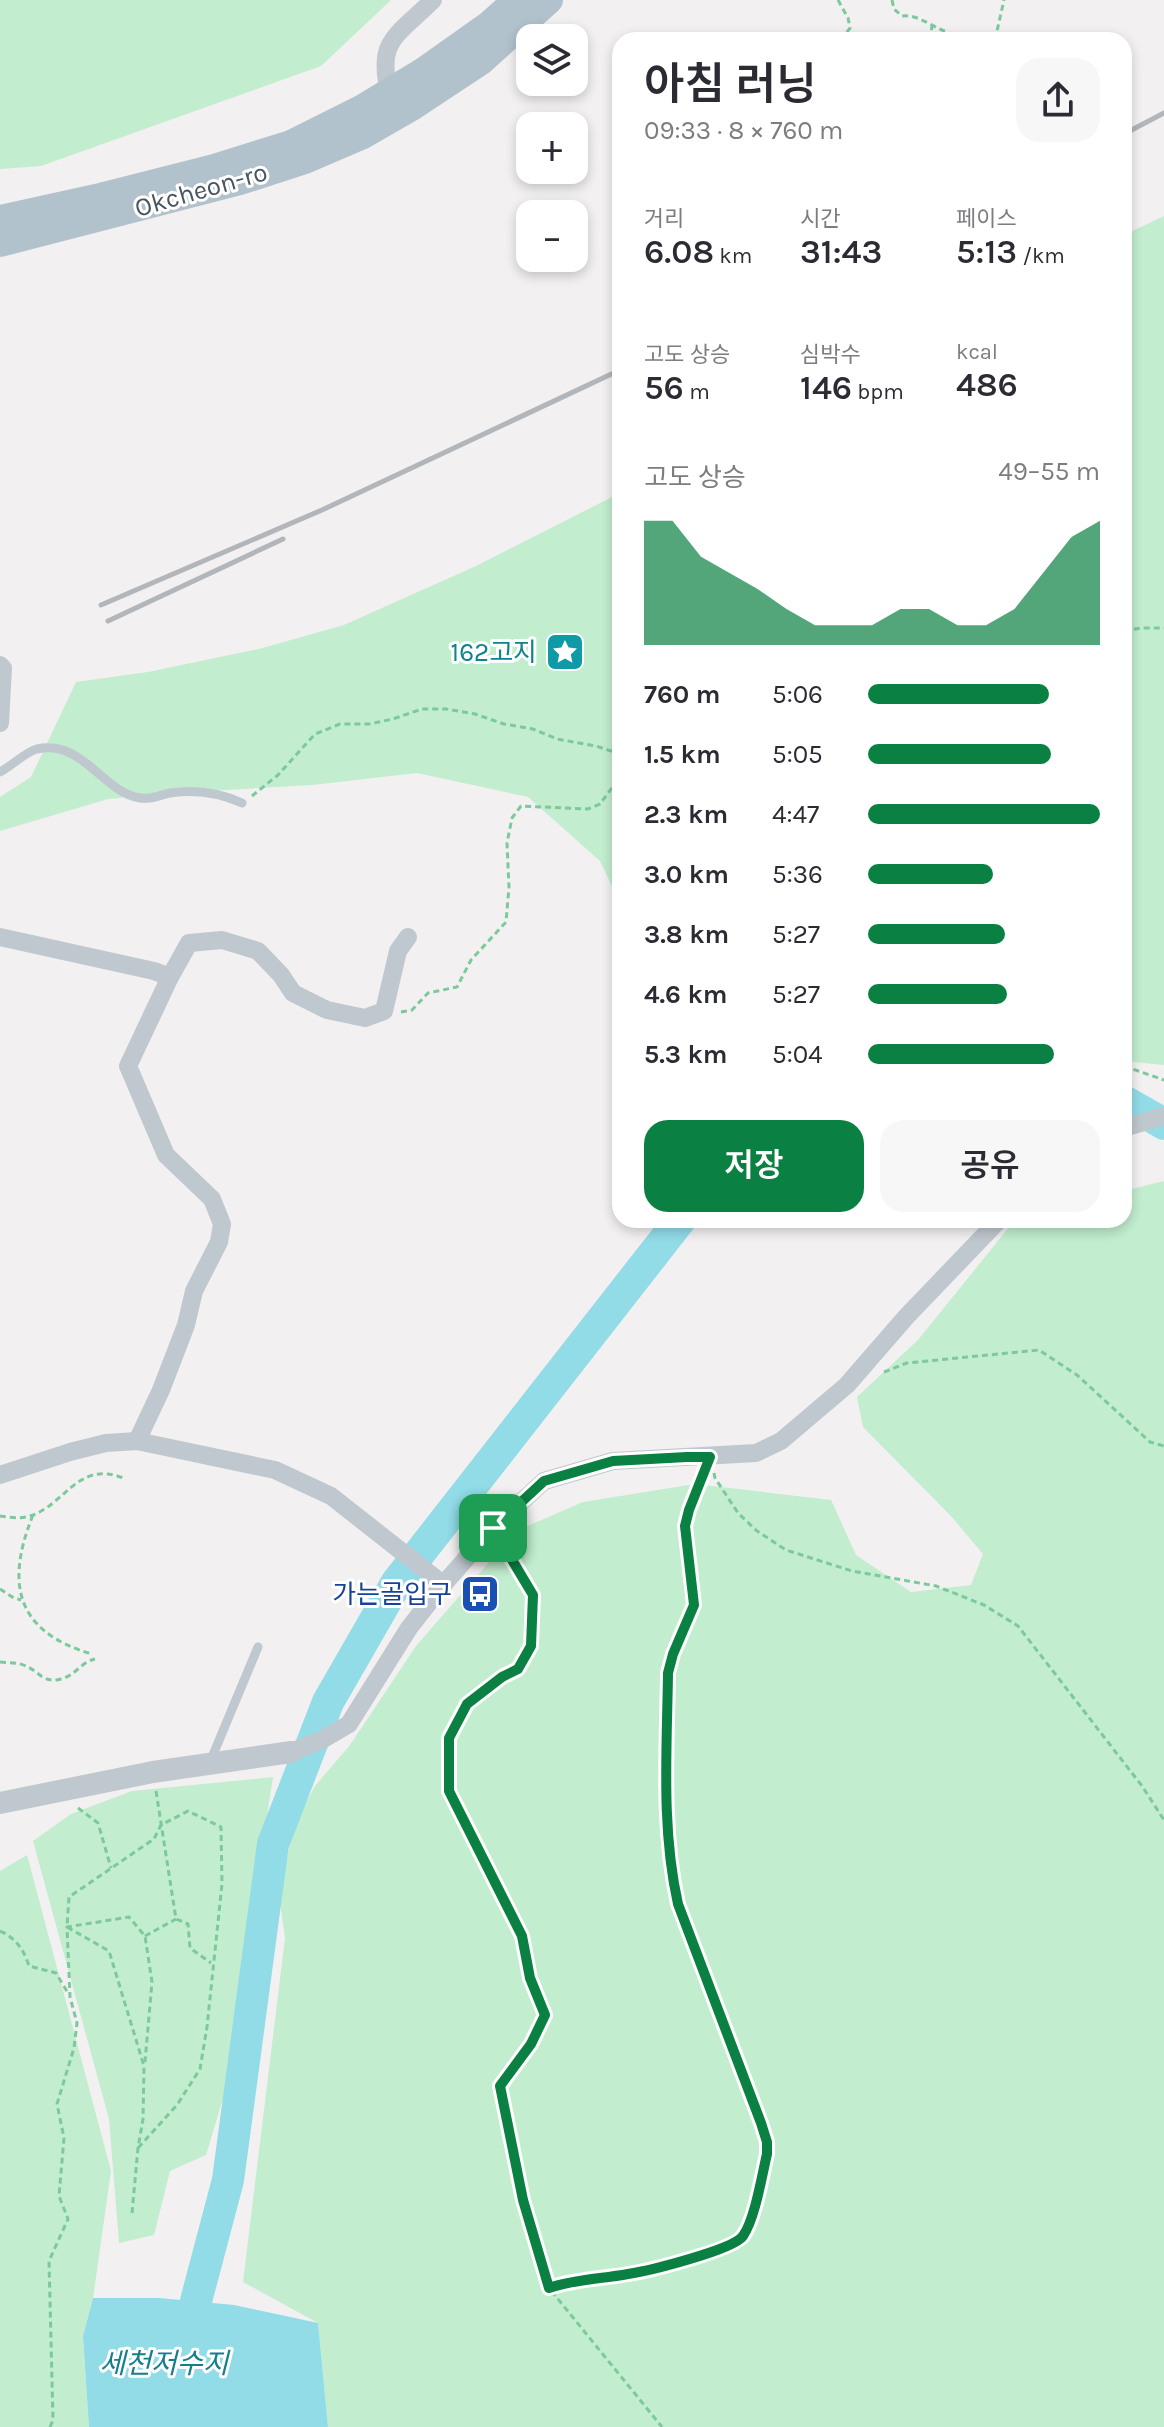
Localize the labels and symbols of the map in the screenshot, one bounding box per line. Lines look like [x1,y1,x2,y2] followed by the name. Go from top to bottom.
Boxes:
[131,156,271,224] street label: Okcheon-ro
[544,631,586,673] place icon: 162고지
[451,637,537,668] place label: 162고지
[459,1494,527,1562] pin
[459,1573,501,1615] bus stop icon: 가는골입구
[332,1579,452,1610] place label: 가는골입구
[100,2347,231,2380] water label: 세천저수지

